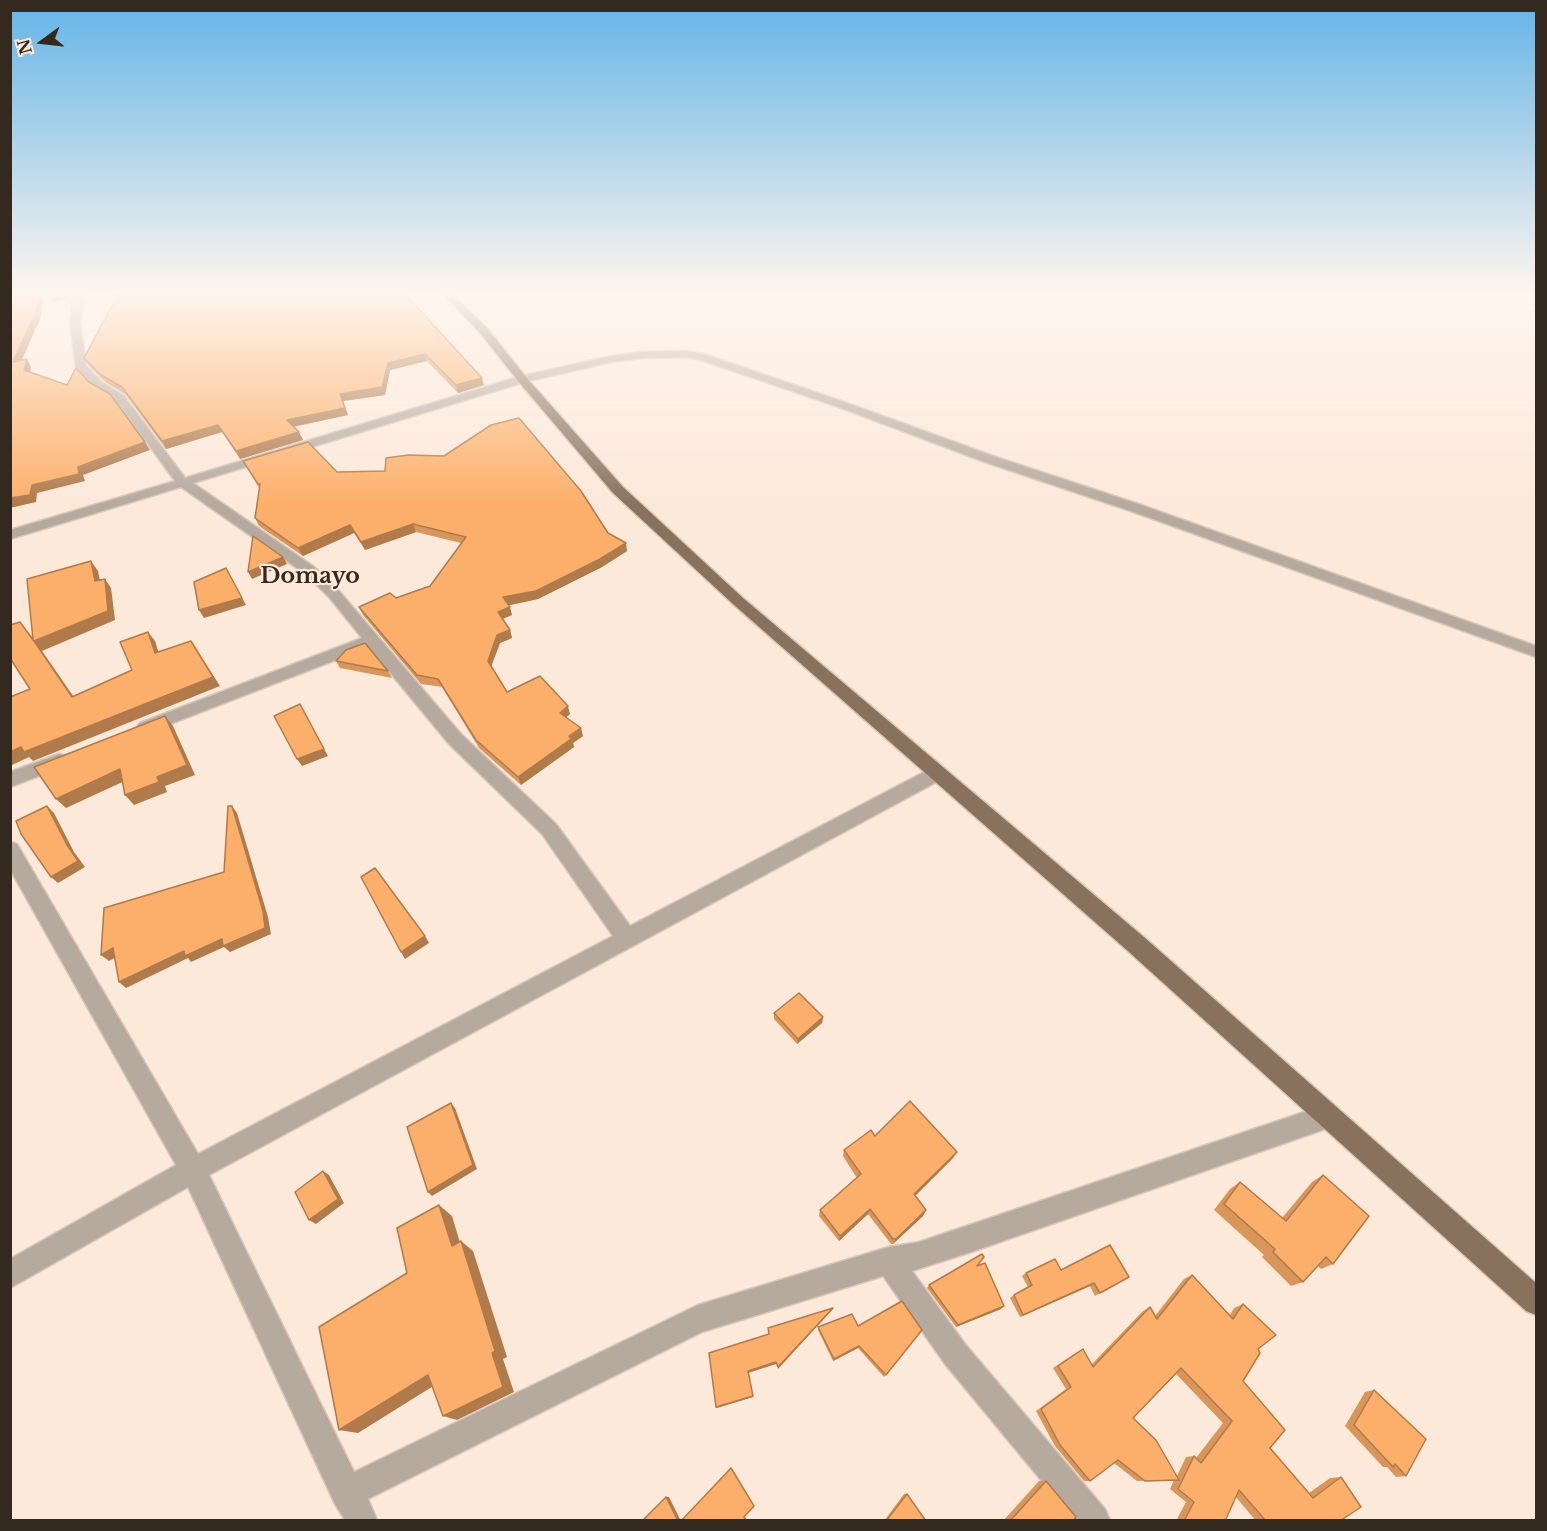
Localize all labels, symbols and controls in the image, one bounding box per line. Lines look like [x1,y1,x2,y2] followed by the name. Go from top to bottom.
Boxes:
[12,12,72,72] north arrow
[13,37,36,57] text: N
[260,564,360,590] district label: Domayo

